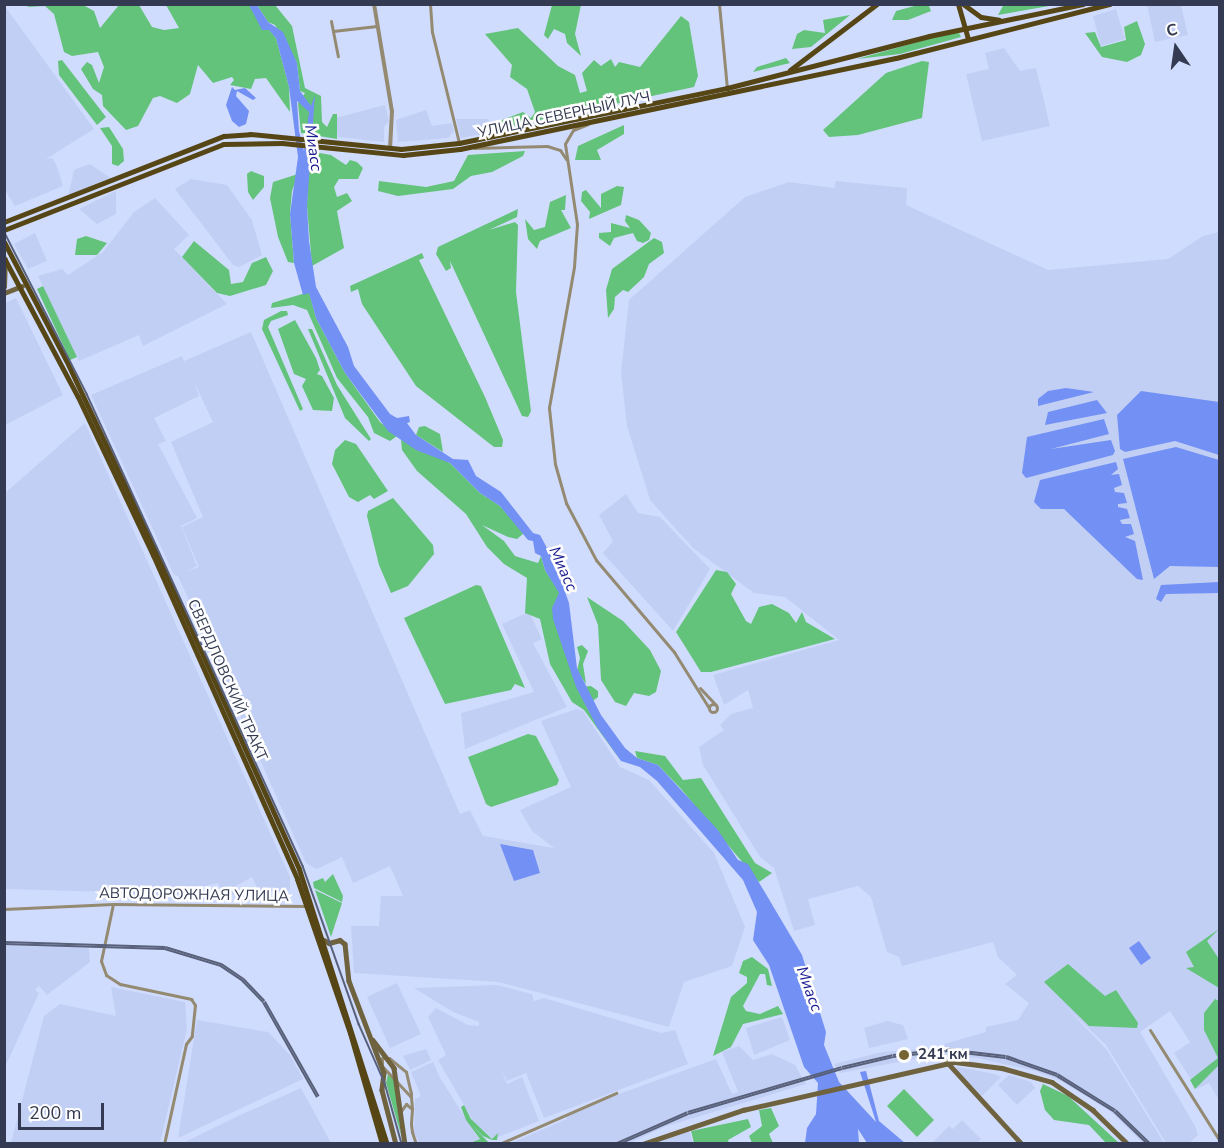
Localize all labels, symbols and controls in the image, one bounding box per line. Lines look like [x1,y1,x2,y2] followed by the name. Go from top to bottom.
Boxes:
[1146,18,1206,78] north arrow
[1164,19,1180,42] text: С
[476,88,652,142] street label: УЛИЦА СЕВЕРНЫЙ ЛУЧ
[300,123,326,173] water label: Миасс
[545,544,581,594] water label: Миасс
[183,596,271,764] street label: СВЕРДЛОВСКИЙ ТРАКТ
[99,884,289,906] street label: АВТОДОРОЖНАЯ УЛИЦА
[792,964,826,1014] water label: Миасс
[895,1046,913,1064] marker: 241 км
[918,1046,968,1064] place label: 241 км
[21,1091,106,1129] scale bar
[29,1101,81,1125] text: 200 m

